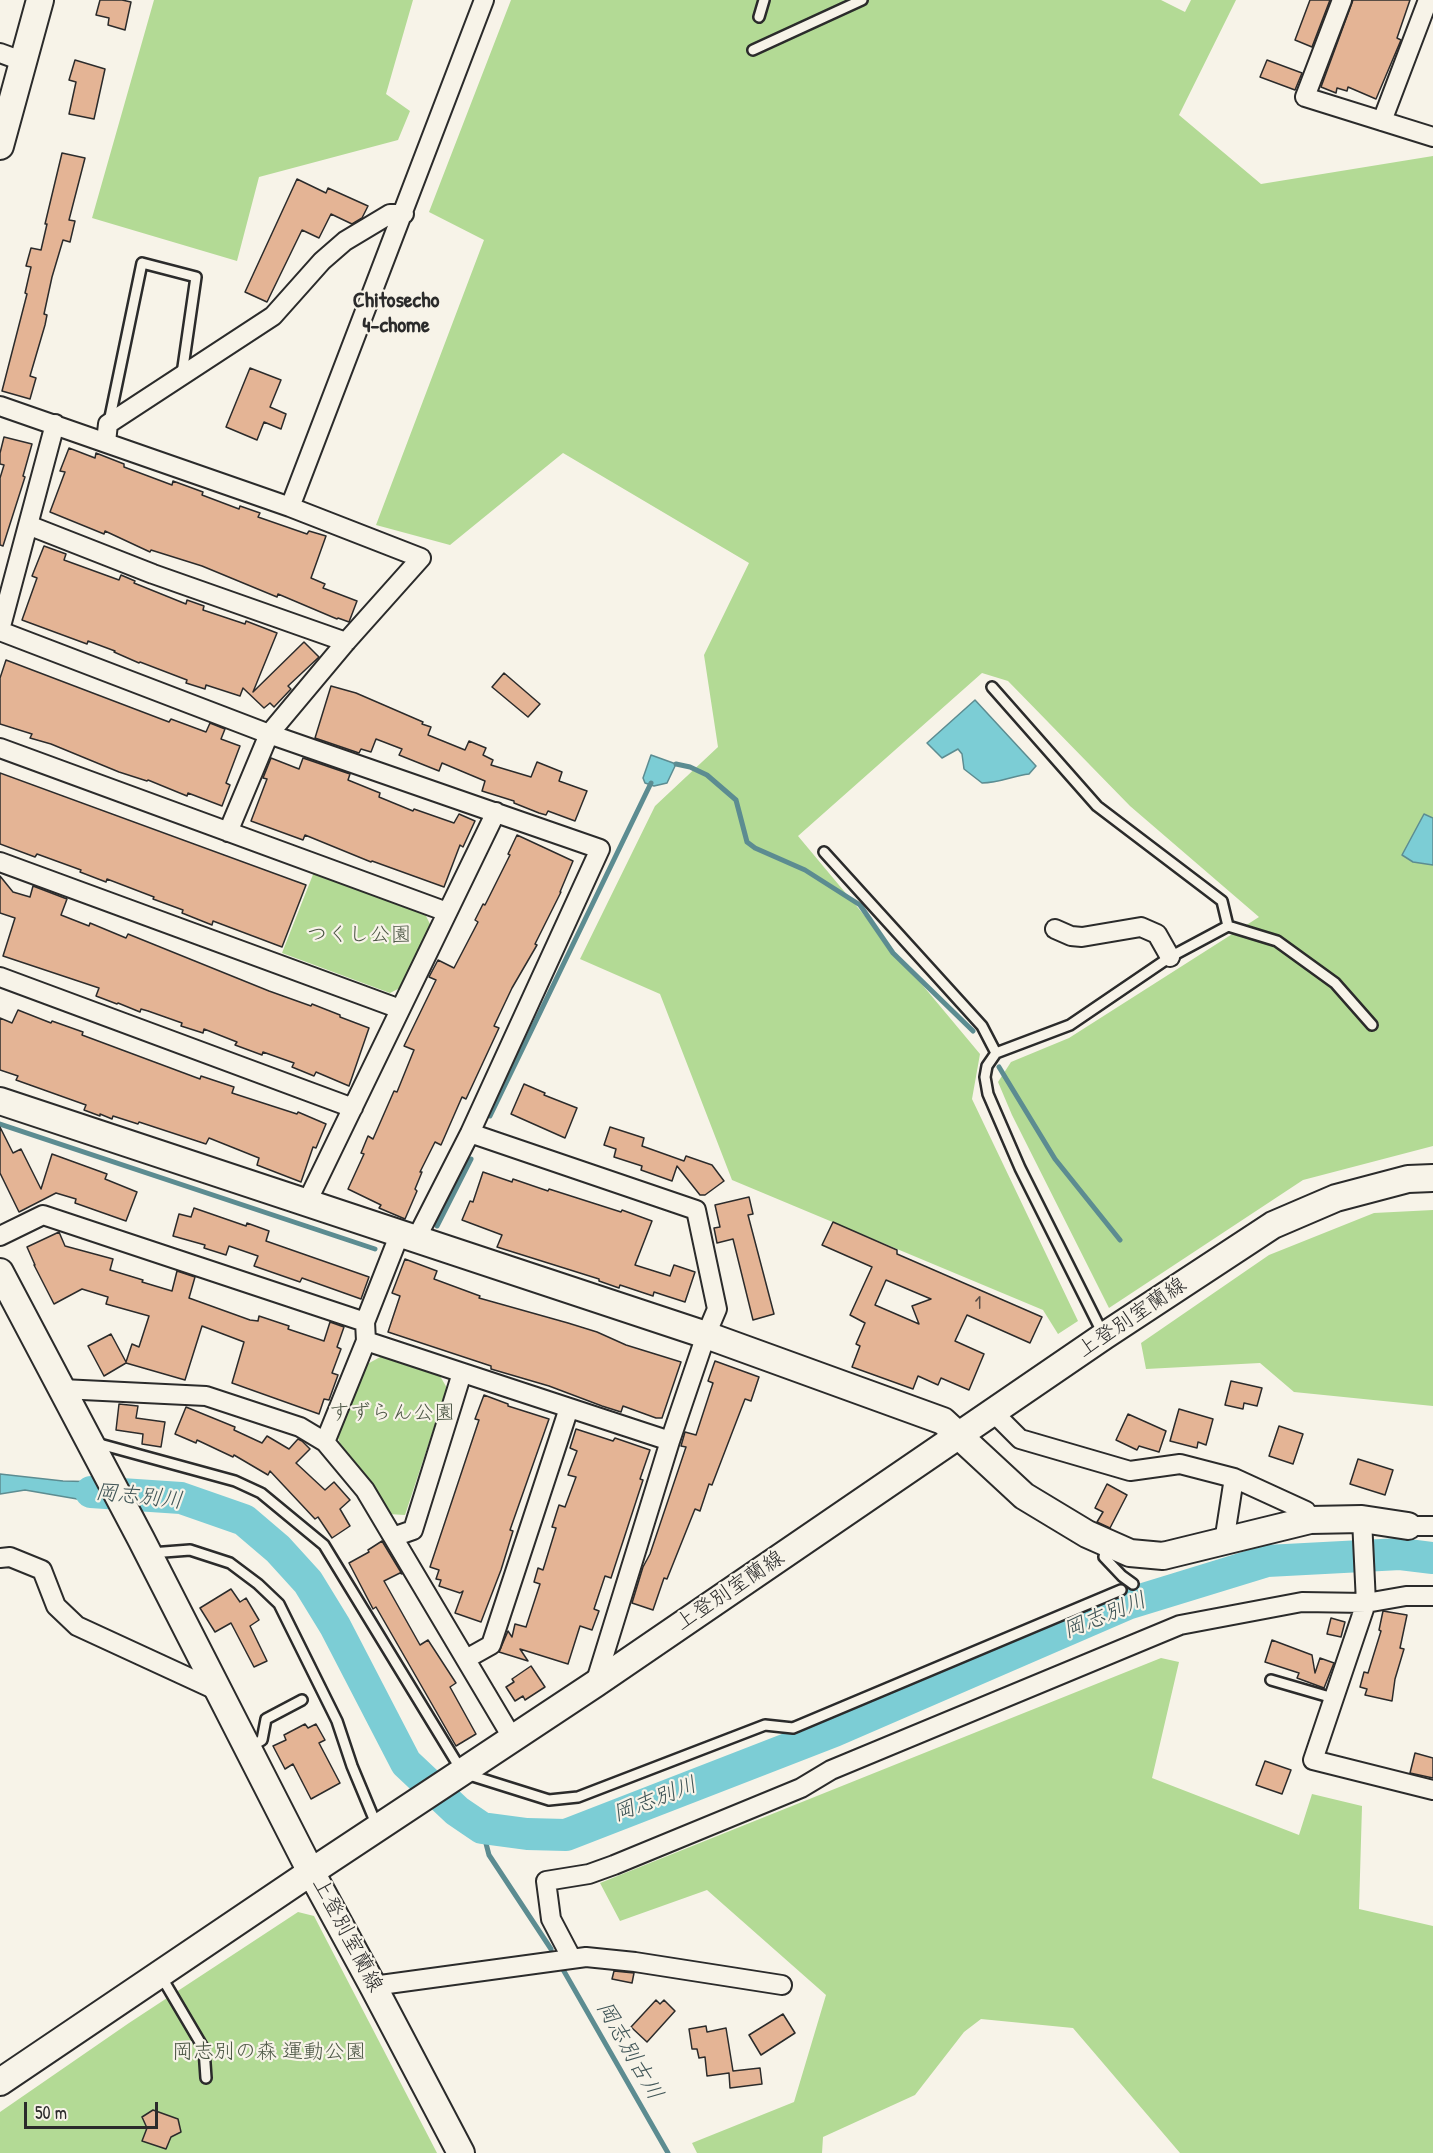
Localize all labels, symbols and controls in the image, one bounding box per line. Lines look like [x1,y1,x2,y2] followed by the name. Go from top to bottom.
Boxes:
[353,288,439,340] district label: Chitosecho 4-chome
[307,922,411,948] park label: つくし公園
[1073,1272,1191,1364] street label: 上登別室蘭線
[975,1293,981,1315] house number: 1
[329,1400,455,1426] park label: すずらん公園
[94,1479,184,1515] water label: 岡志別川
[671,1545,789,1637] street label: 上登別室蘭線
[1059,1587,1151,1645] water label: 岡志別川
[609,1772,701,1828] water label: 岡志別川
[306,1873,388,1997] street label: 上登別室蘭線
[590,1997,668,2105] water label: 岡志別古川
[172,2039,366,2065] park label: 岡志別の森 運動公園
[27,2090,160,2128] scale bar
[35,2100,67,2125] text: 50 m

